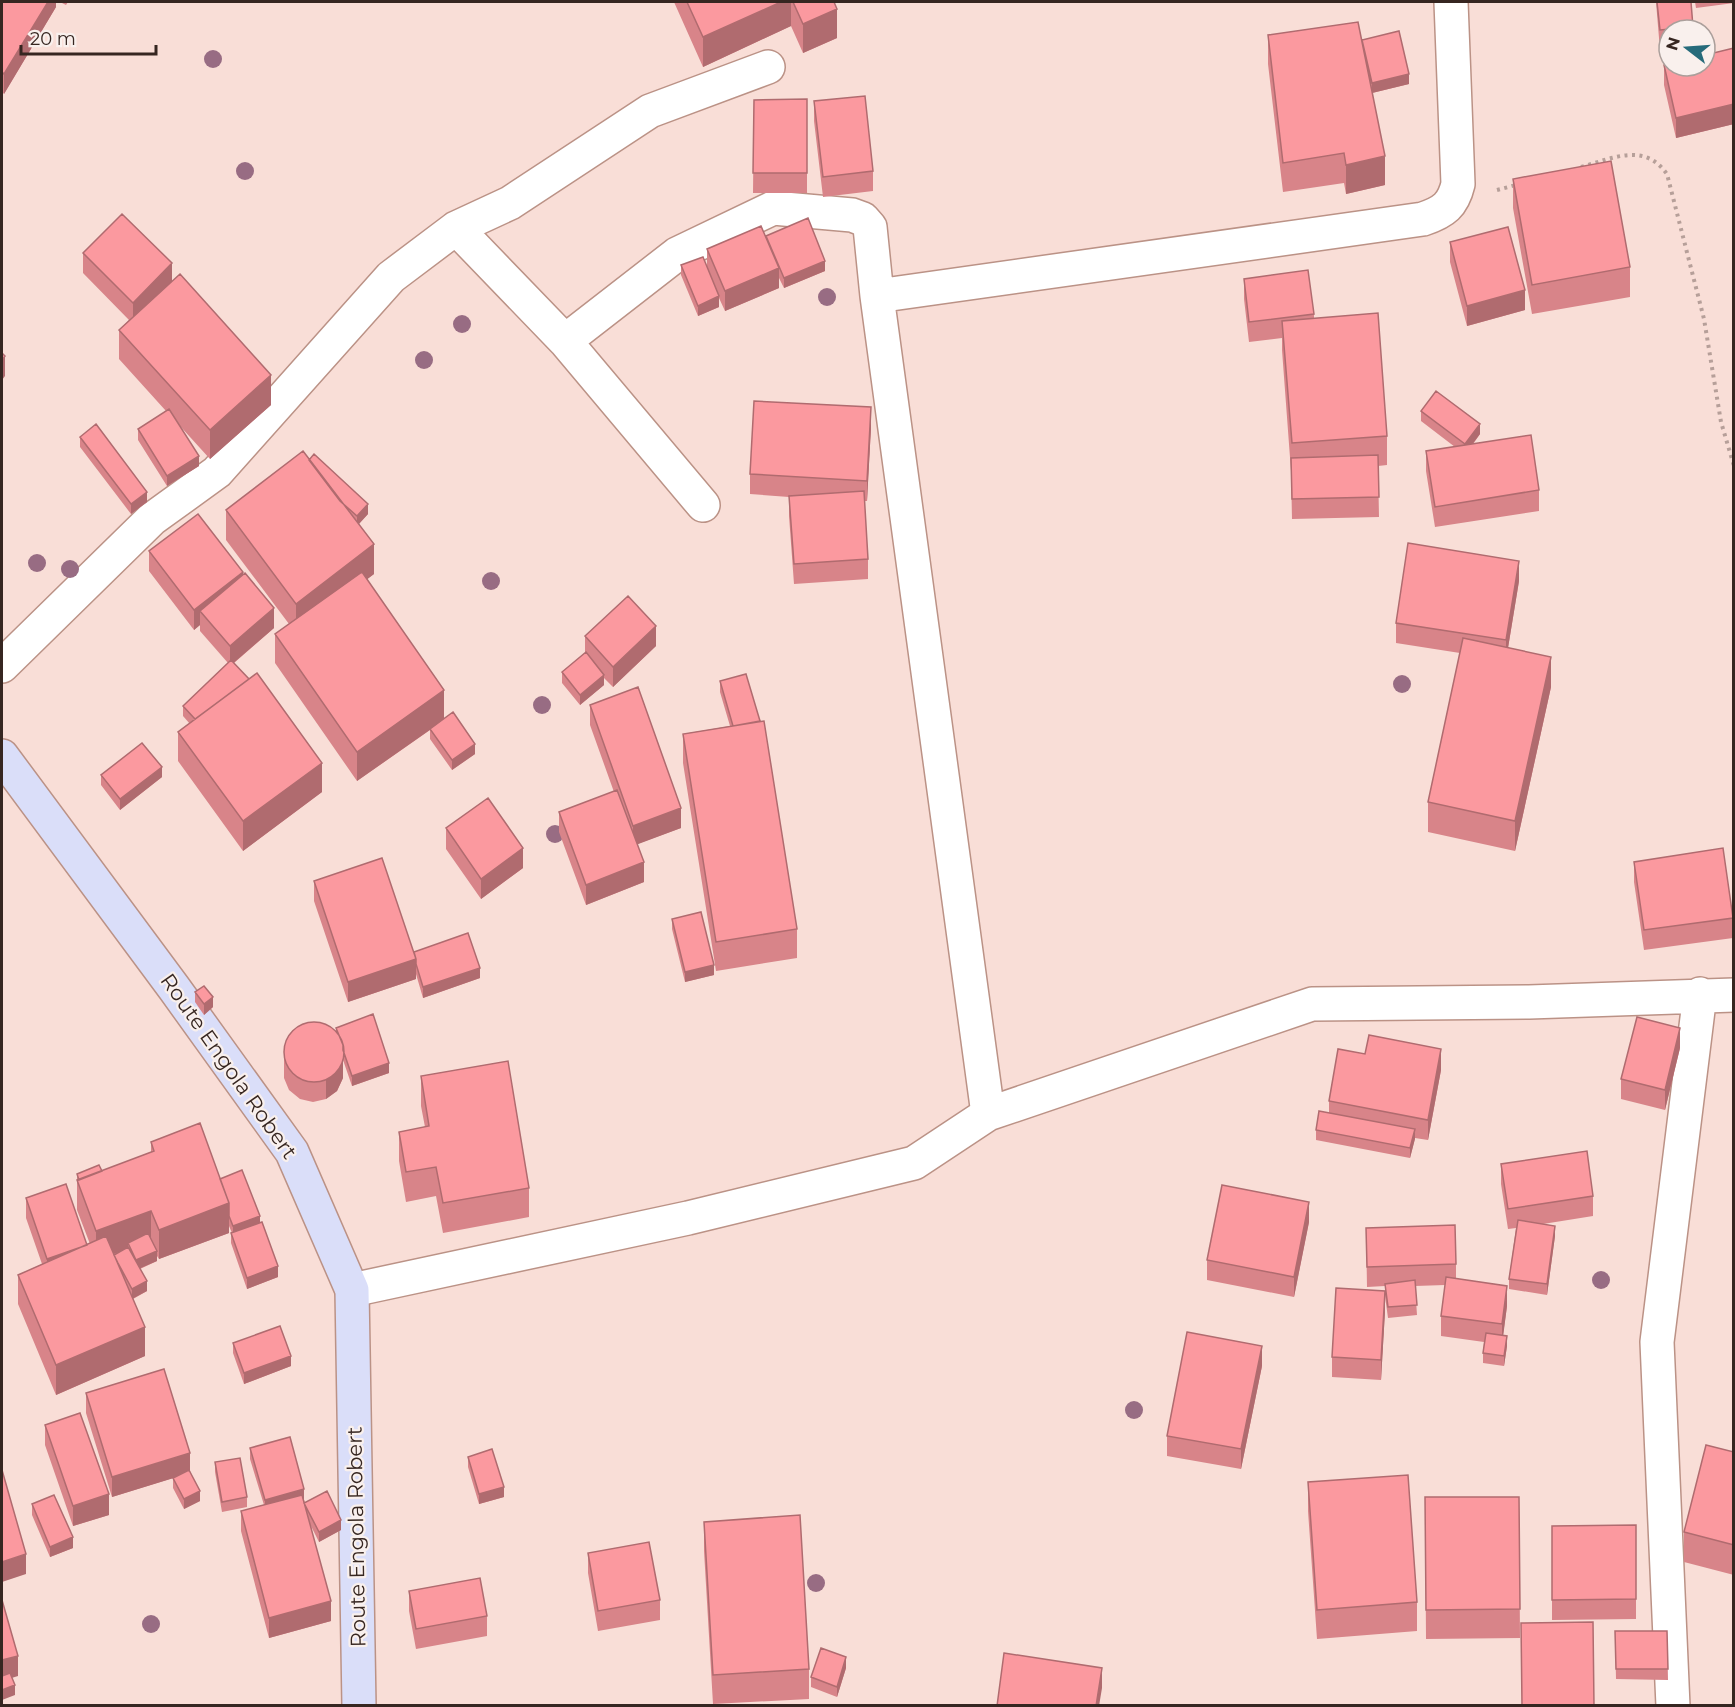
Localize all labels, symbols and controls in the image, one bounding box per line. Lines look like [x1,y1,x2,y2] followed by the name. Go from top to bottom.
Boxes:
[21,18,156,56] scale bar
[1657,18,1717,78] north arrow
[30,28,76,50] text: 20 m
[1662,35,1684,53] text: N
[155,968,303,1164] street label: Route Engola Robert
[342,1426,370,1648] street label: Route Engola Robert

